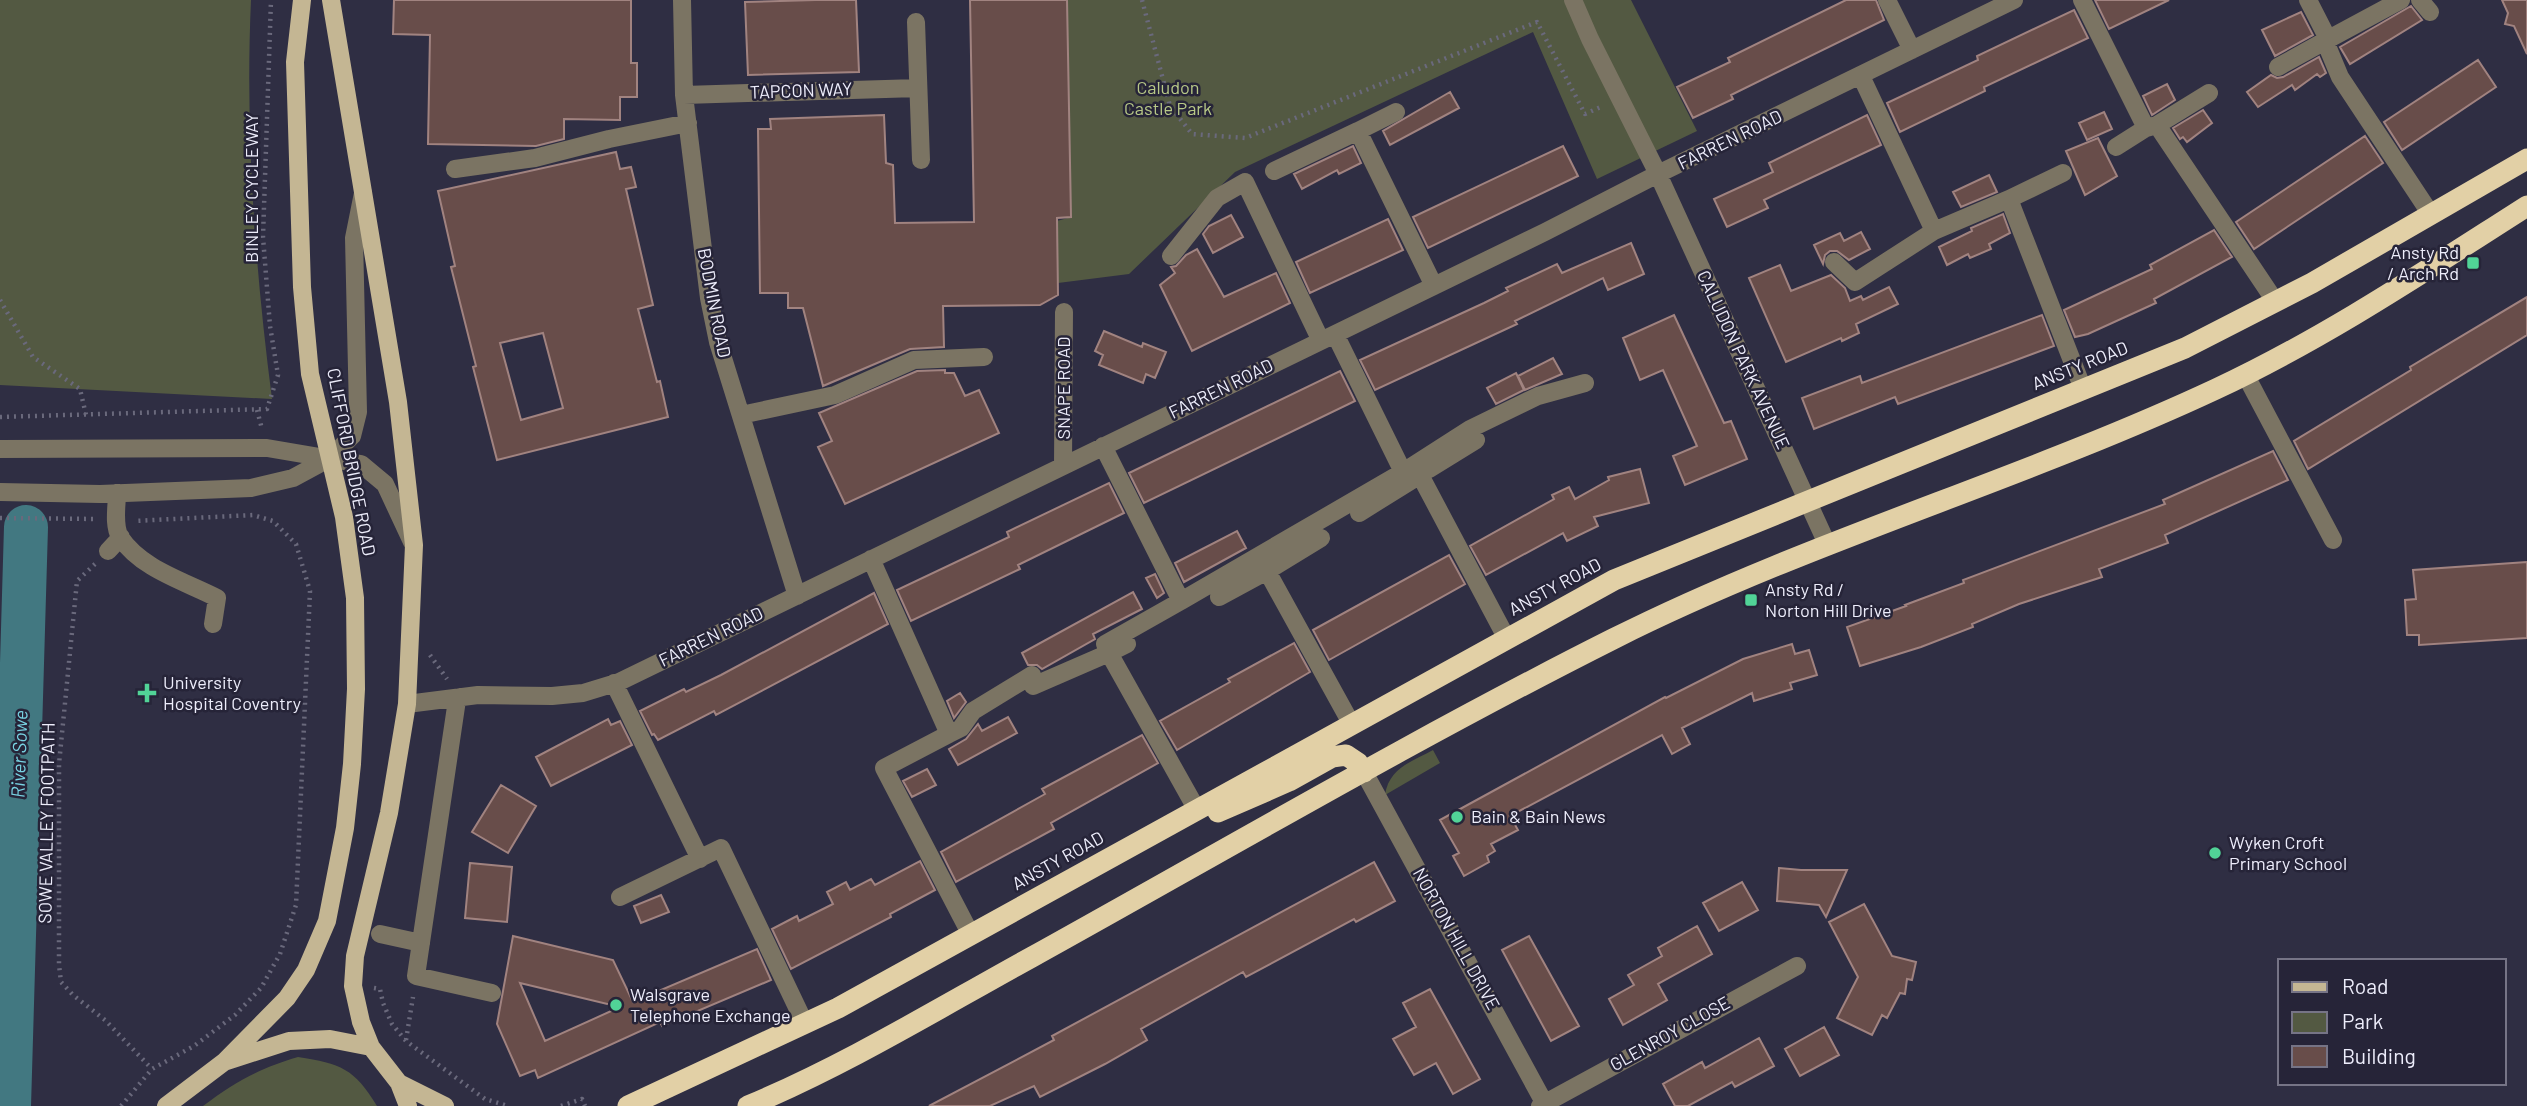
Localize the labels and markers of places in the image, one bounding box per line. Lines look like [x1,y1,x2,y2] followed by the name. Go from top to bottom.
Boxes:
[2387,241,2459,284] place label: Ansty Rd / Arch Rd
[2465,255,2481,271] marker: Ansty Rd / Arch Rd
[1765,578,1892,621] place label: Ansty Rd / Norton Hill Drive
[1743,592,1759,608] marker: Ansty Rd / Norton Hill Drive
[163,671,301,714] place label: University Hospital Coventry
[137,683,157,703] marker: University Hospital Coventry
[1471,805,1606,827] place label: Bain & Bain News
[1449,809,1465,825] marker: Bain & Bain News
[2229,831,2347,874] place label: Wyken Croft Primary School
[2207,845,2223,861] marker: Wyken Croft Primary School
[630,983,791,1026] place label: Walsgrave Telephone Exchange
[608,997,624,1013] marker: Walsgrave Telephone Exchange

